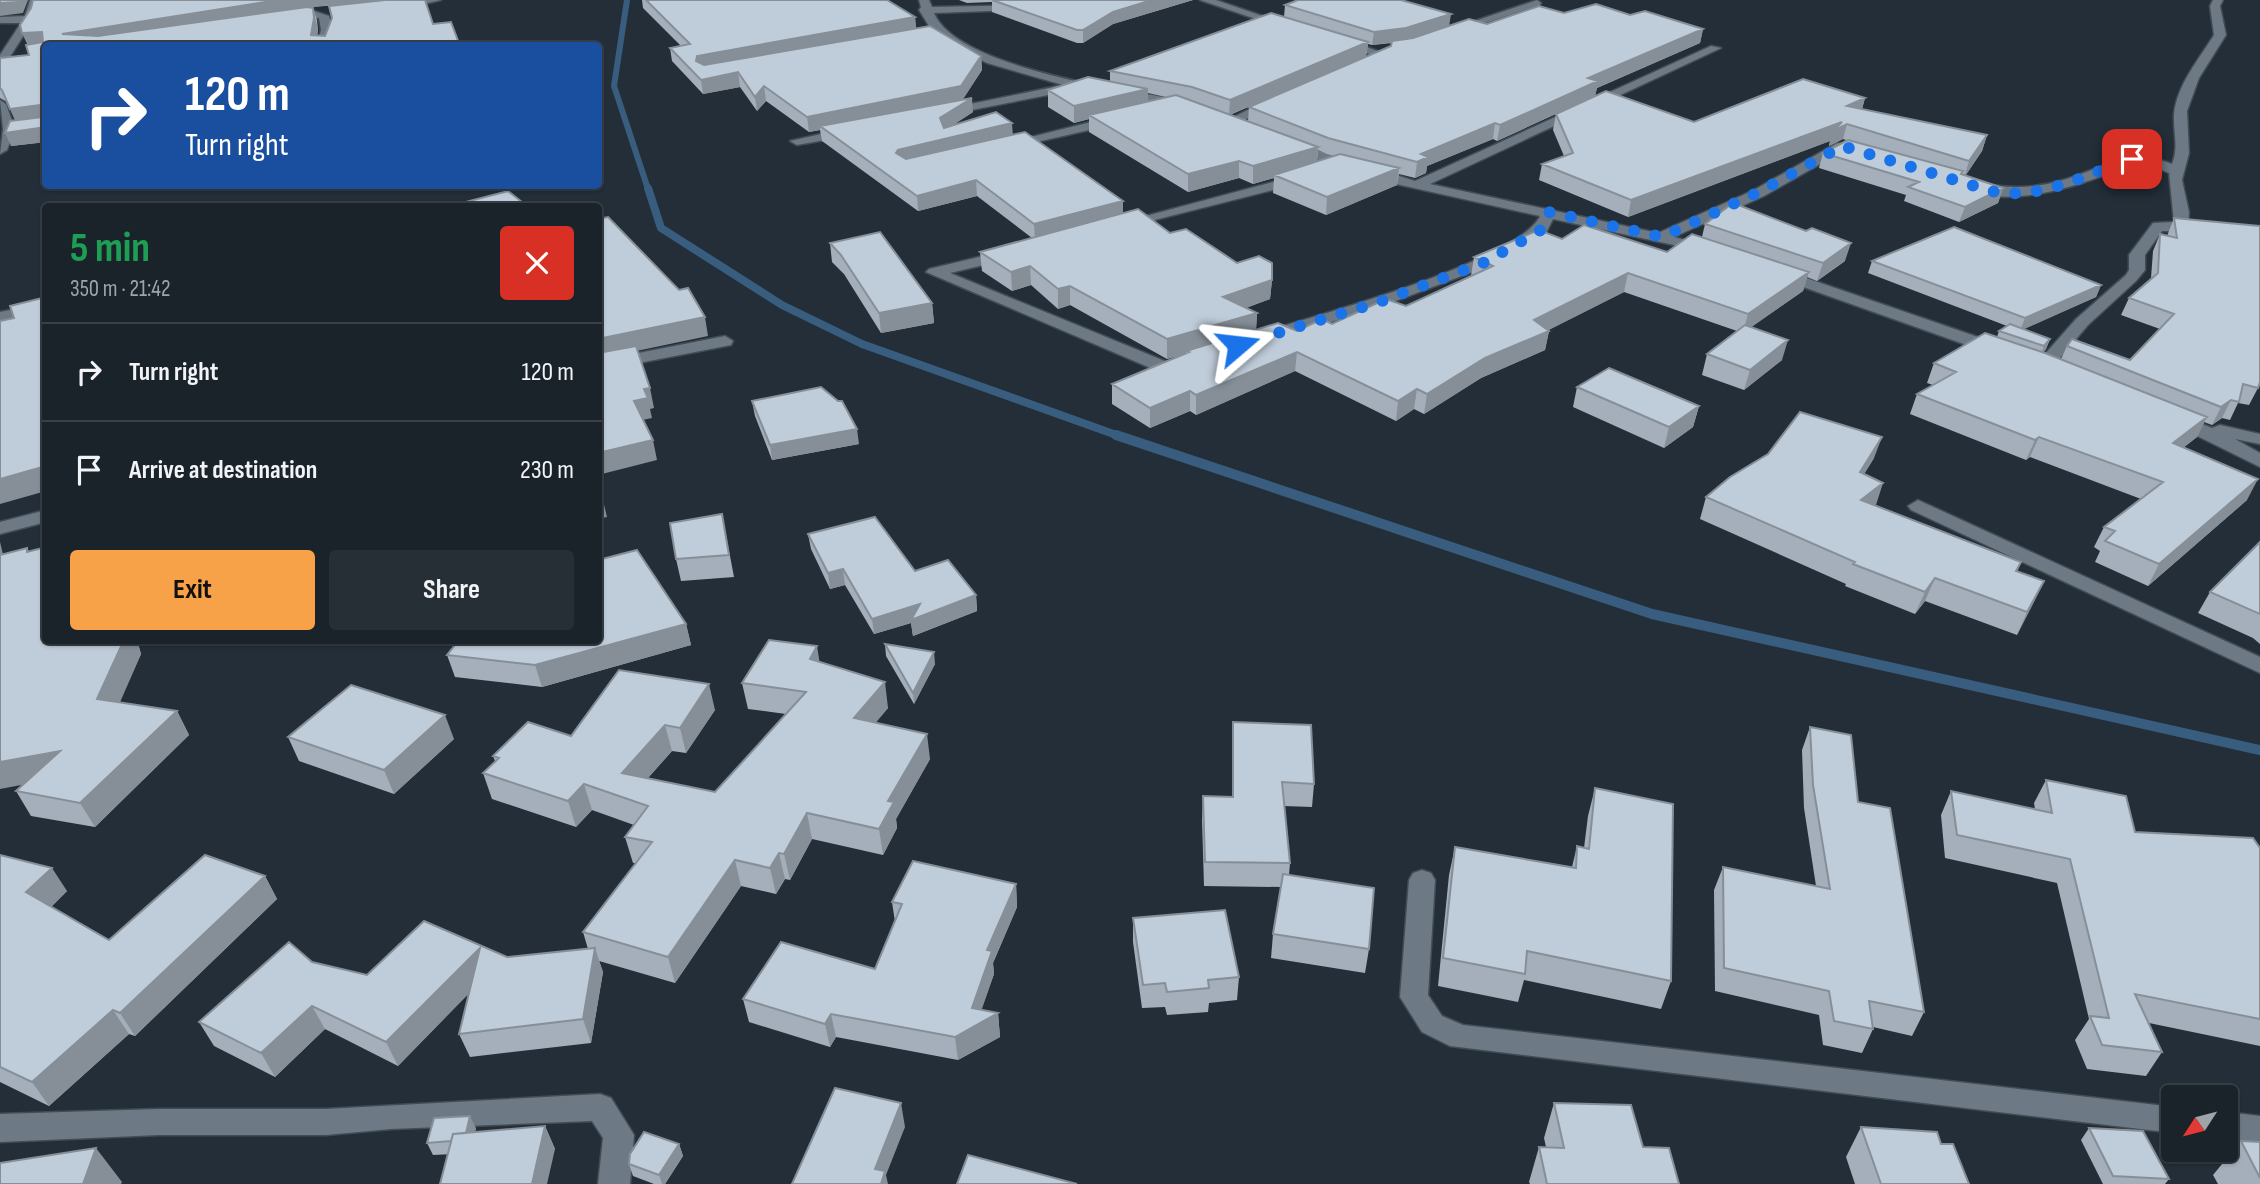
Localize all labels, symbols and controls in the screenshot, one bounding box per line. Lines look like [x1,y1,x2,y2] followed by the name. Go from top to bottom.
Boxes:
[185,66,290,125] text: 120 m
[70,70,161,161] icon: right
[185,126,289,165] text: Turn right
[2102,129,2162,189] pin
[2113,140,2151,178] icon: arrive
[70,223,150,274] text: 5 min
[500,226,574,300] button: close
[70,275,171,303] text: 350 m · 21:42
[1201,308,1275,382] position arrow
[70,353,108,391] icon: right
[129,357,218,388] text: Turn right
[521,357,574,388] text: 120 m
[70,451,108,489] icon: arrive
[129,455,317,486] text: Arrive at destination
[520,455,574,486] text: 230 m
[70,550,315,630] button: Exit
[329,550,574,630] button: Share
[2161,1085,2238,1162] north arrow
[2161,1085,2238,1162] map controls

